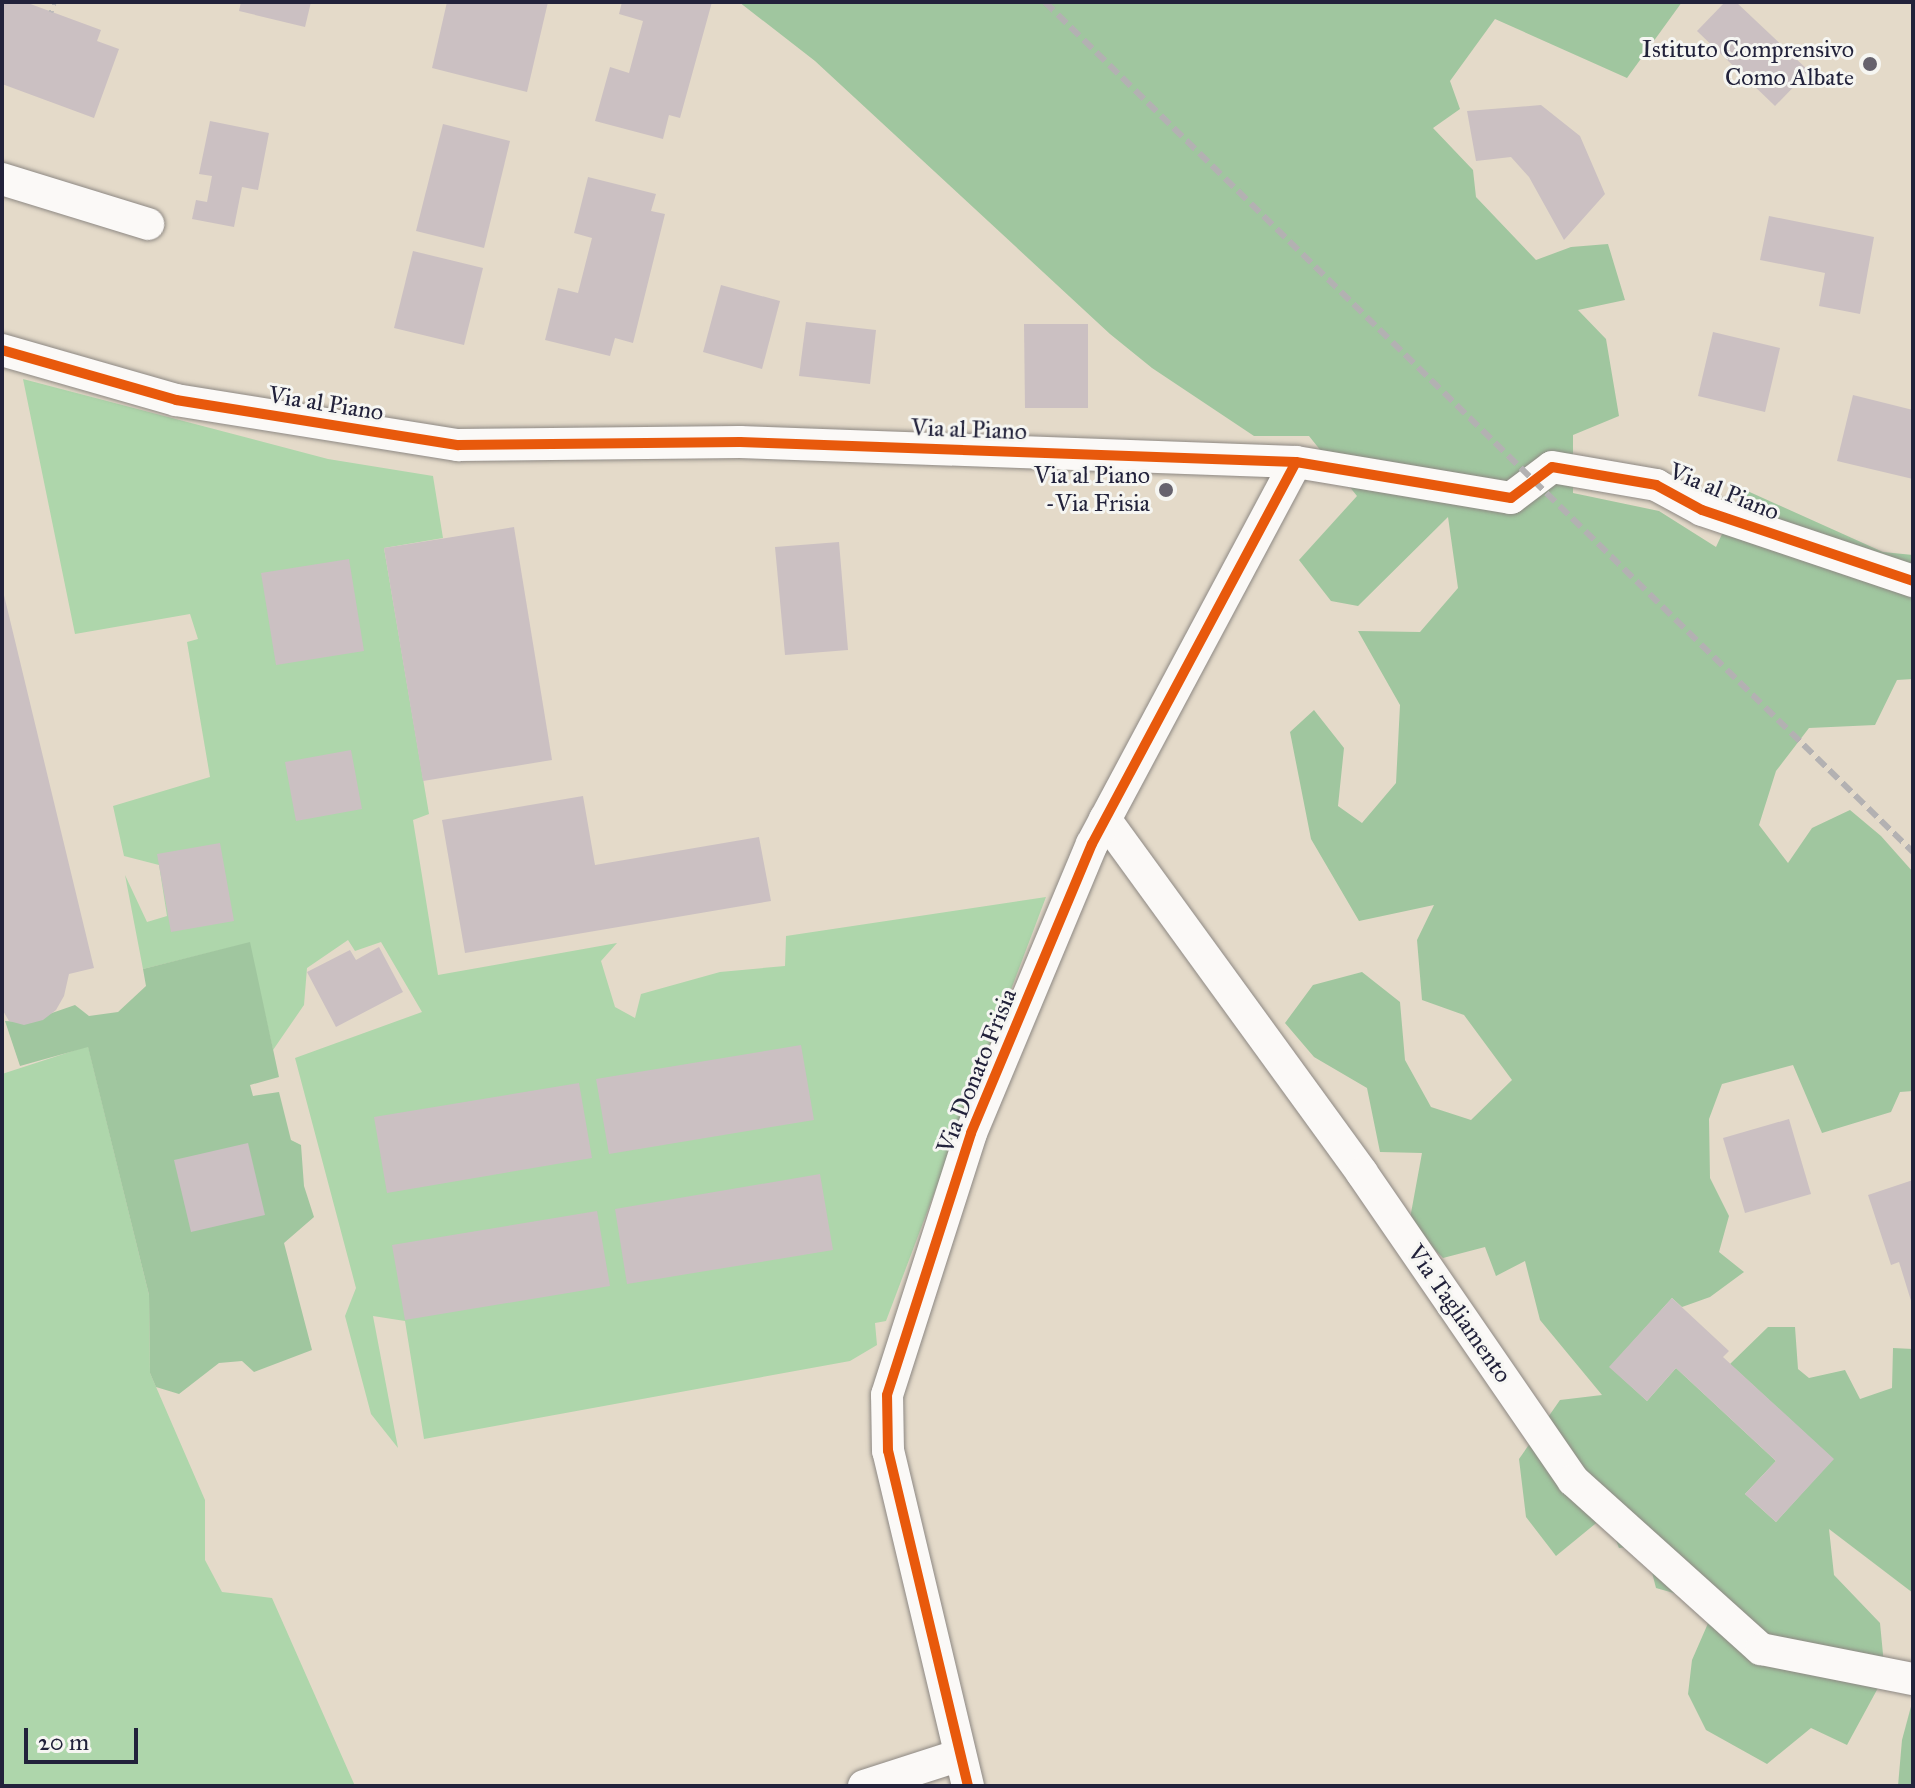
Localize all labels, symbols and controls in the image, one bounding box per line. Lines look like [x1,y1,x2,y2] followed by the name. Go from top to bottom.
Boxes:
[1642,36,1854,92] place label: Istituto Comprensivo Como Albate
[1861,55,1879,73] marker: Istituto Comprensivo Como Albate
[266,381,386,427] street label: Via al Piano
[910,414,1028,446] street label: Via al Piano
[1665,457,1783,527] street label: Via al Piano
[1034,462,1150,518] place label: Via al Piano -Via Frisia
[1157,481,1175,499] marker: Via al Piano -Via Frisia
[931,984,1023,1158] street label: Via Donato Frisia
[1401,1239,1517,1389] street label: Via Tagliamento
[28,1712,142,1762] scale bar
[38,1727,89,1757] text: 20 m

